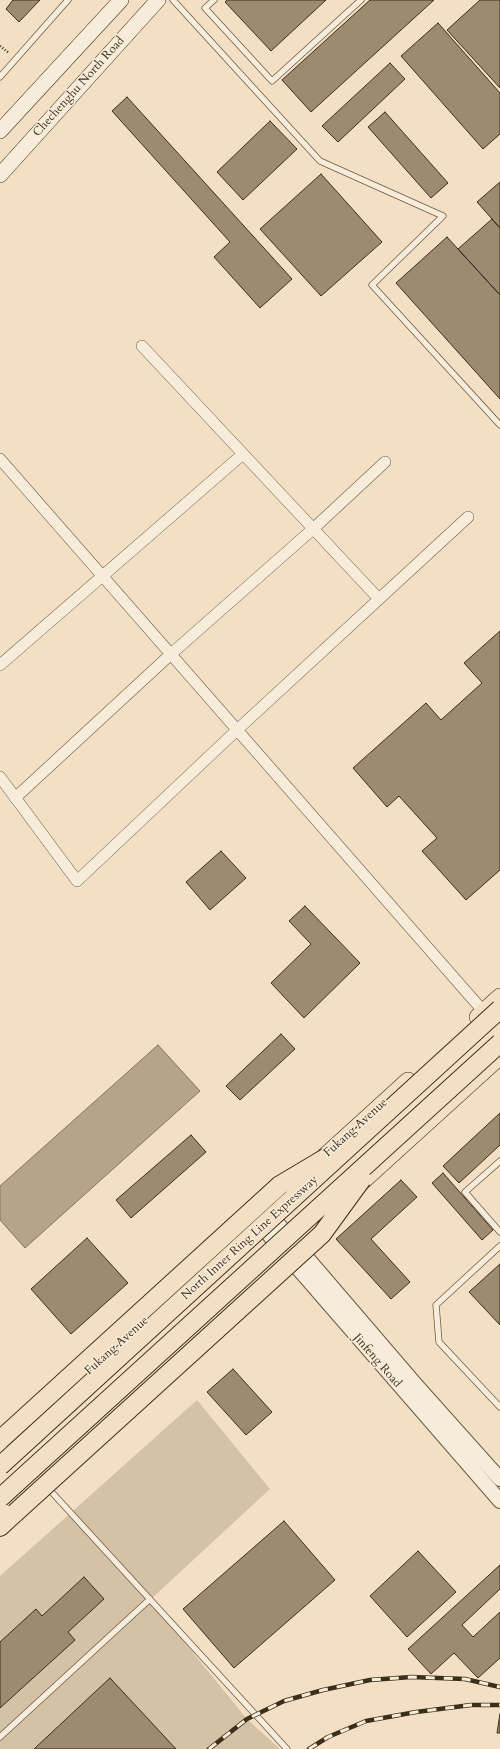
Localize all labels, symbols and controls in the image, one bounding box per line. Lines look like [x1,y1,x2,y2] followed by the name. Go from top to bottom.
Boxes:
[30,34,128,140] street label: Chechenghu North Road
[321,1096,391,1160] street label: Fukang Avenue
[179,1173,321,1303] street label: North Inner Ring Line Expressway
[82,1314,152,1378] street label: Fukang Avenue
[350,1331,404,1391] street label: Jinfeng Road

